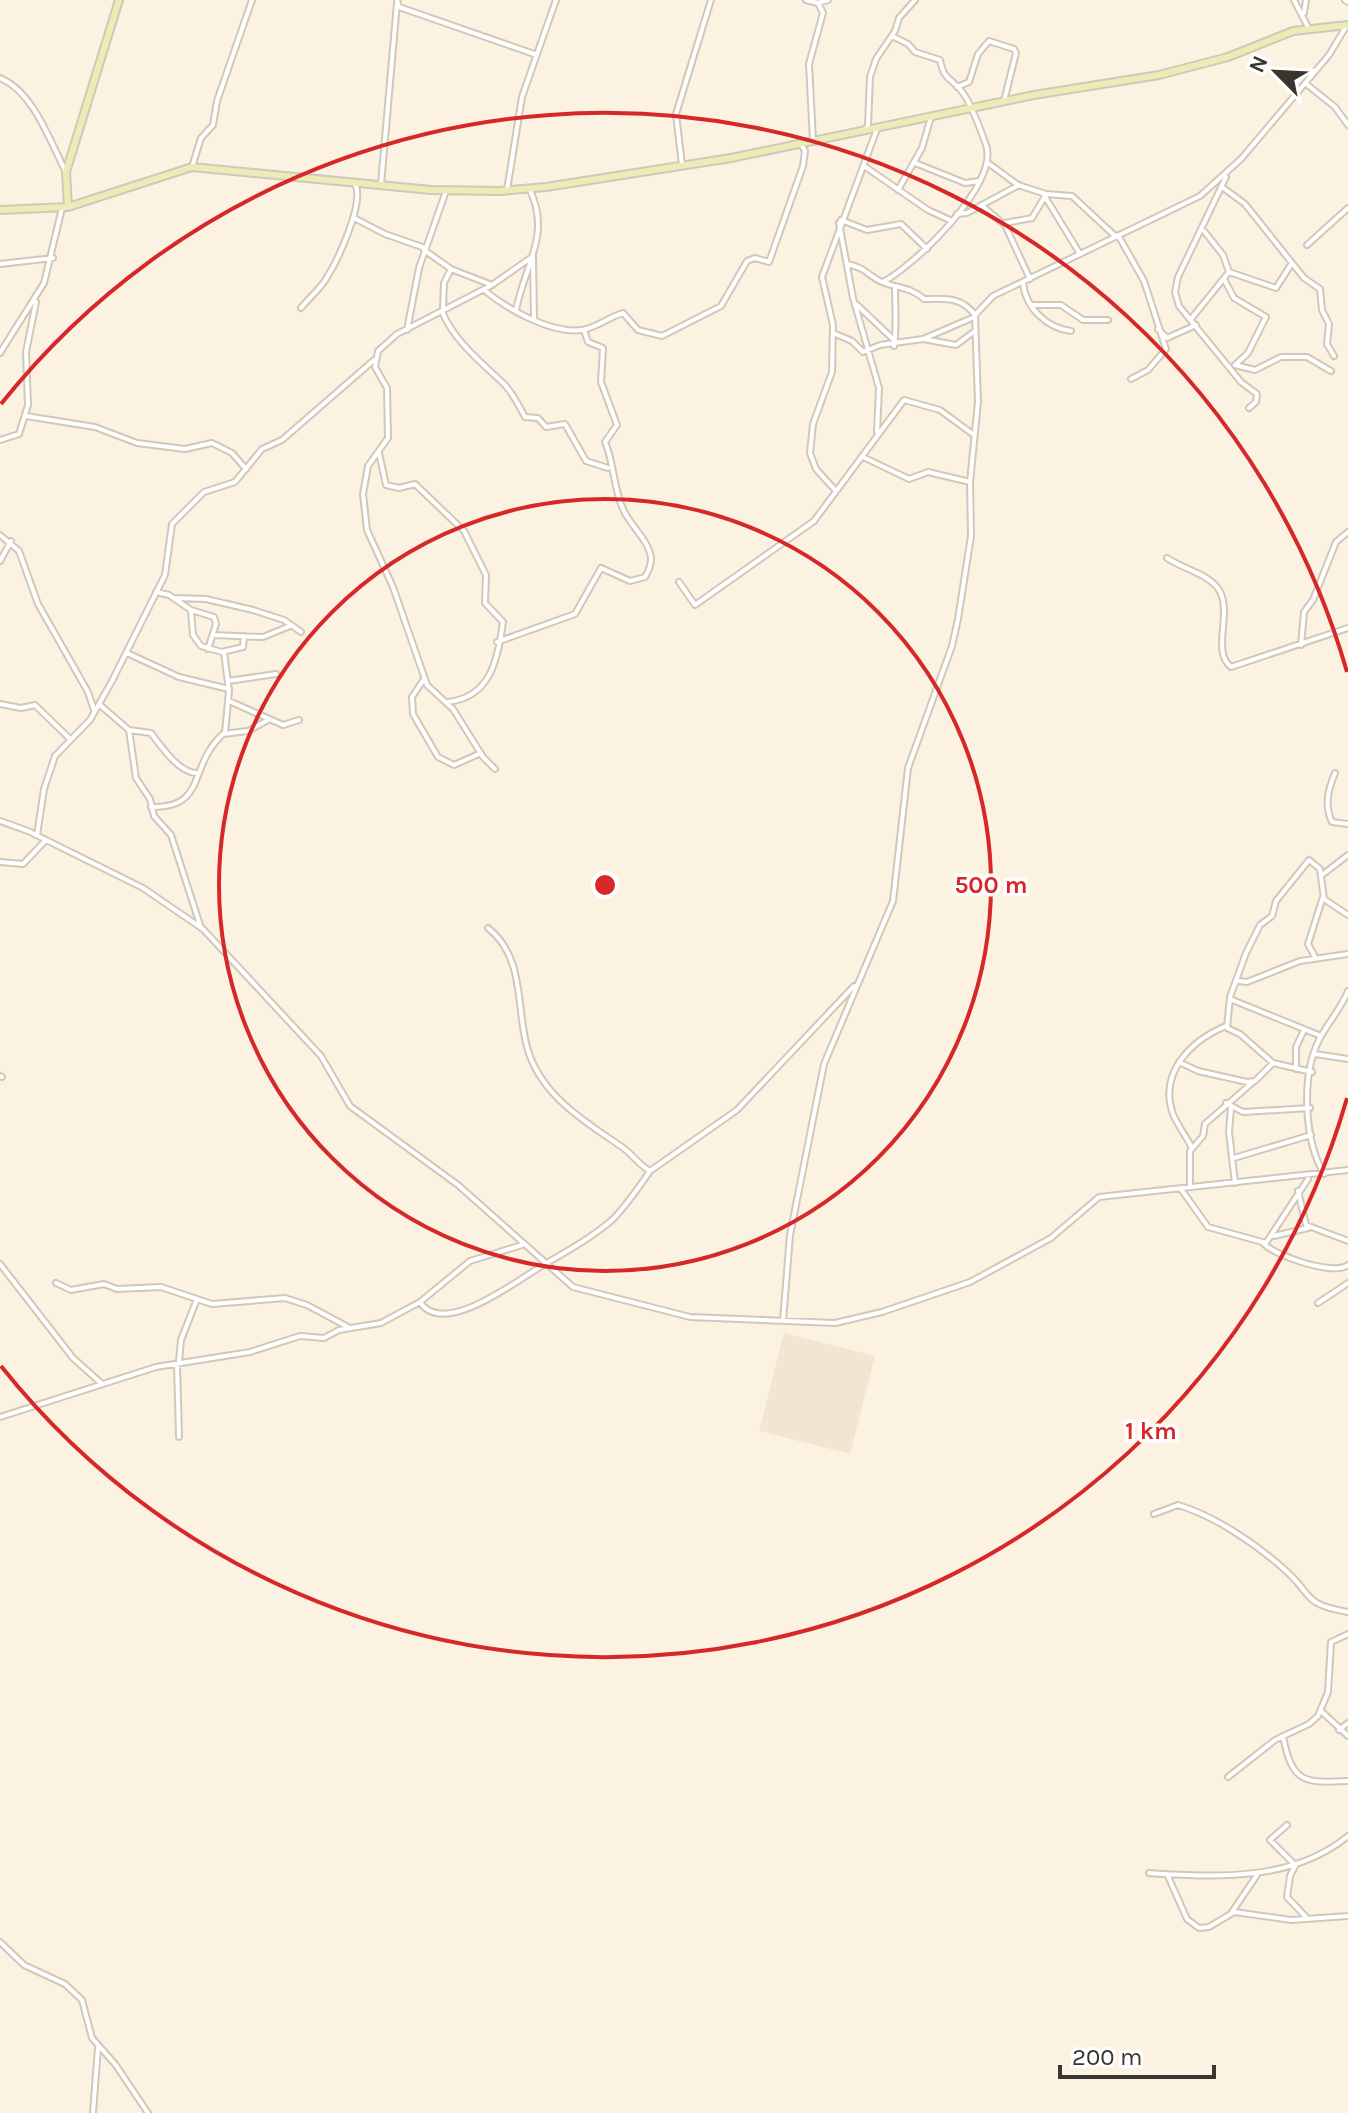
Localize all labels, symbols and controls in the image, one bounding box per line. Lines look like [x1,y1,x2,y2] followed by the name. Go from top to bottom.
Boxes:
[1236,32,1316,112] north arrow
[1244,52,1274,77] text: N
[591,871,619,899] centre of rings
[954,871,1028,899] text: 500 m
[1125,1417,1177,1445] text: 1 km
[1060,2029,1214,2079] scale bar
[1072,2043,1143,2071] text: 200 m

